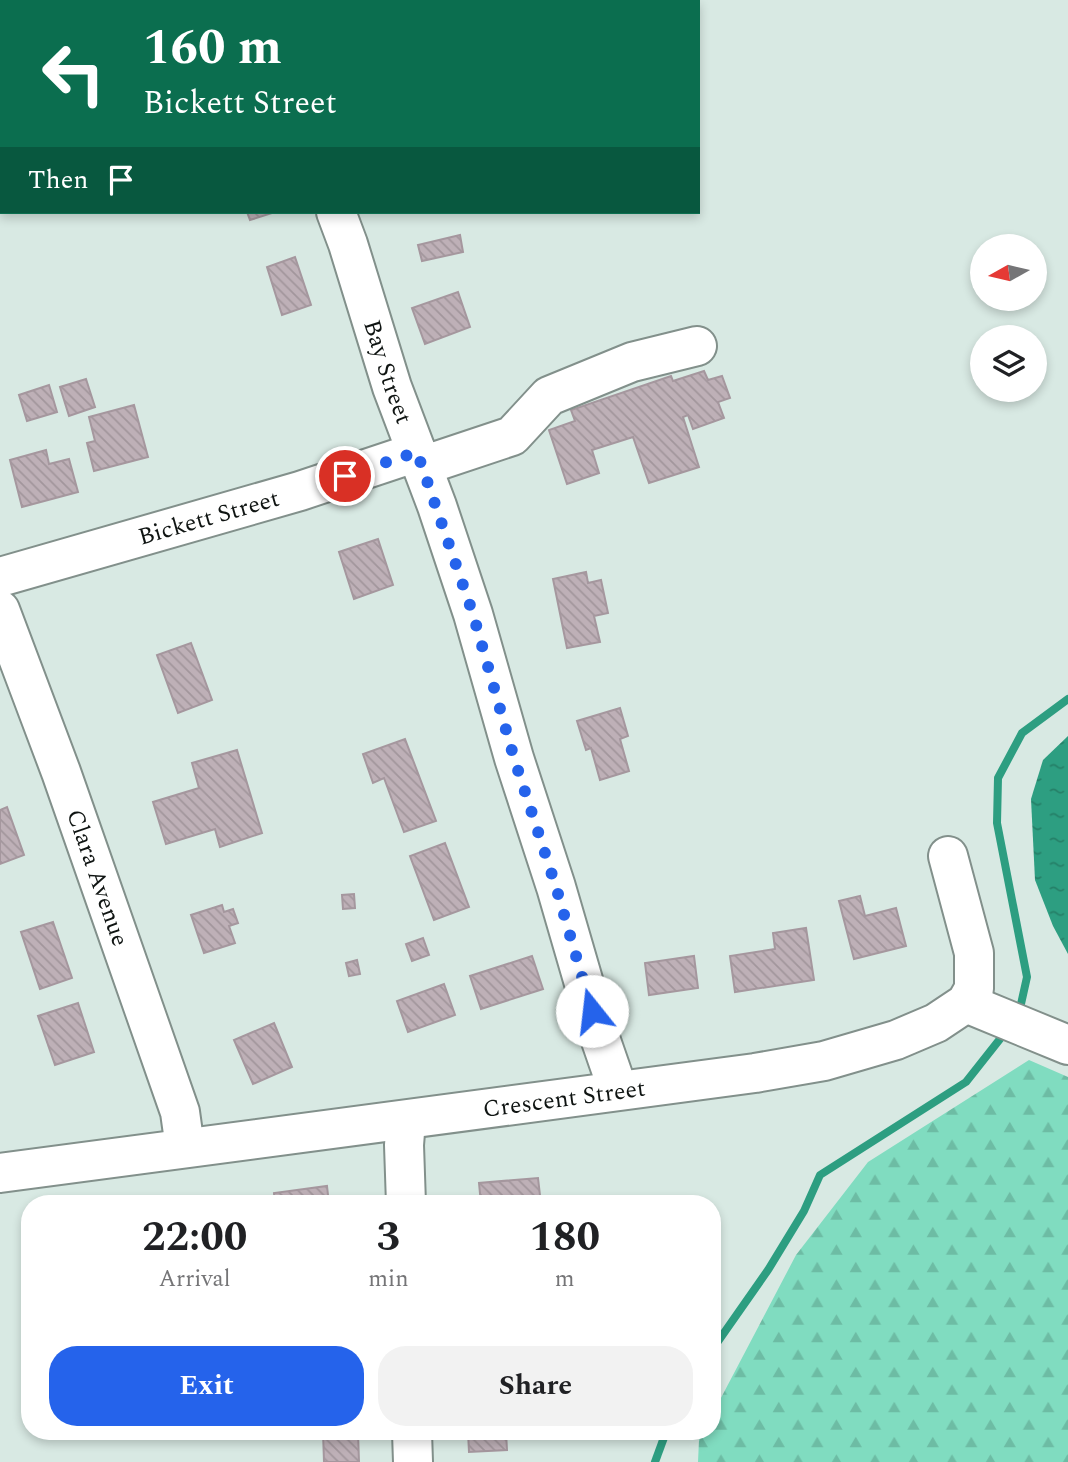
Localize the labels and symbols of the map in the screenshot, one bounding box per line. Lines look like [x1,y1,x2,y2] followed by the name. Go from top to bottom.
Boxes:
[970,234,1046,312] north arrow
[353,315,421,429] street label: Bay Street
[315,446,375,506] pin
[134,481,284,555] street label: Bickett Street
[56,804,138,951] street label: Clara Avenue
[555,974,629,1048] position arrow
[481,1071,648,1128] street label: Crescent Street

